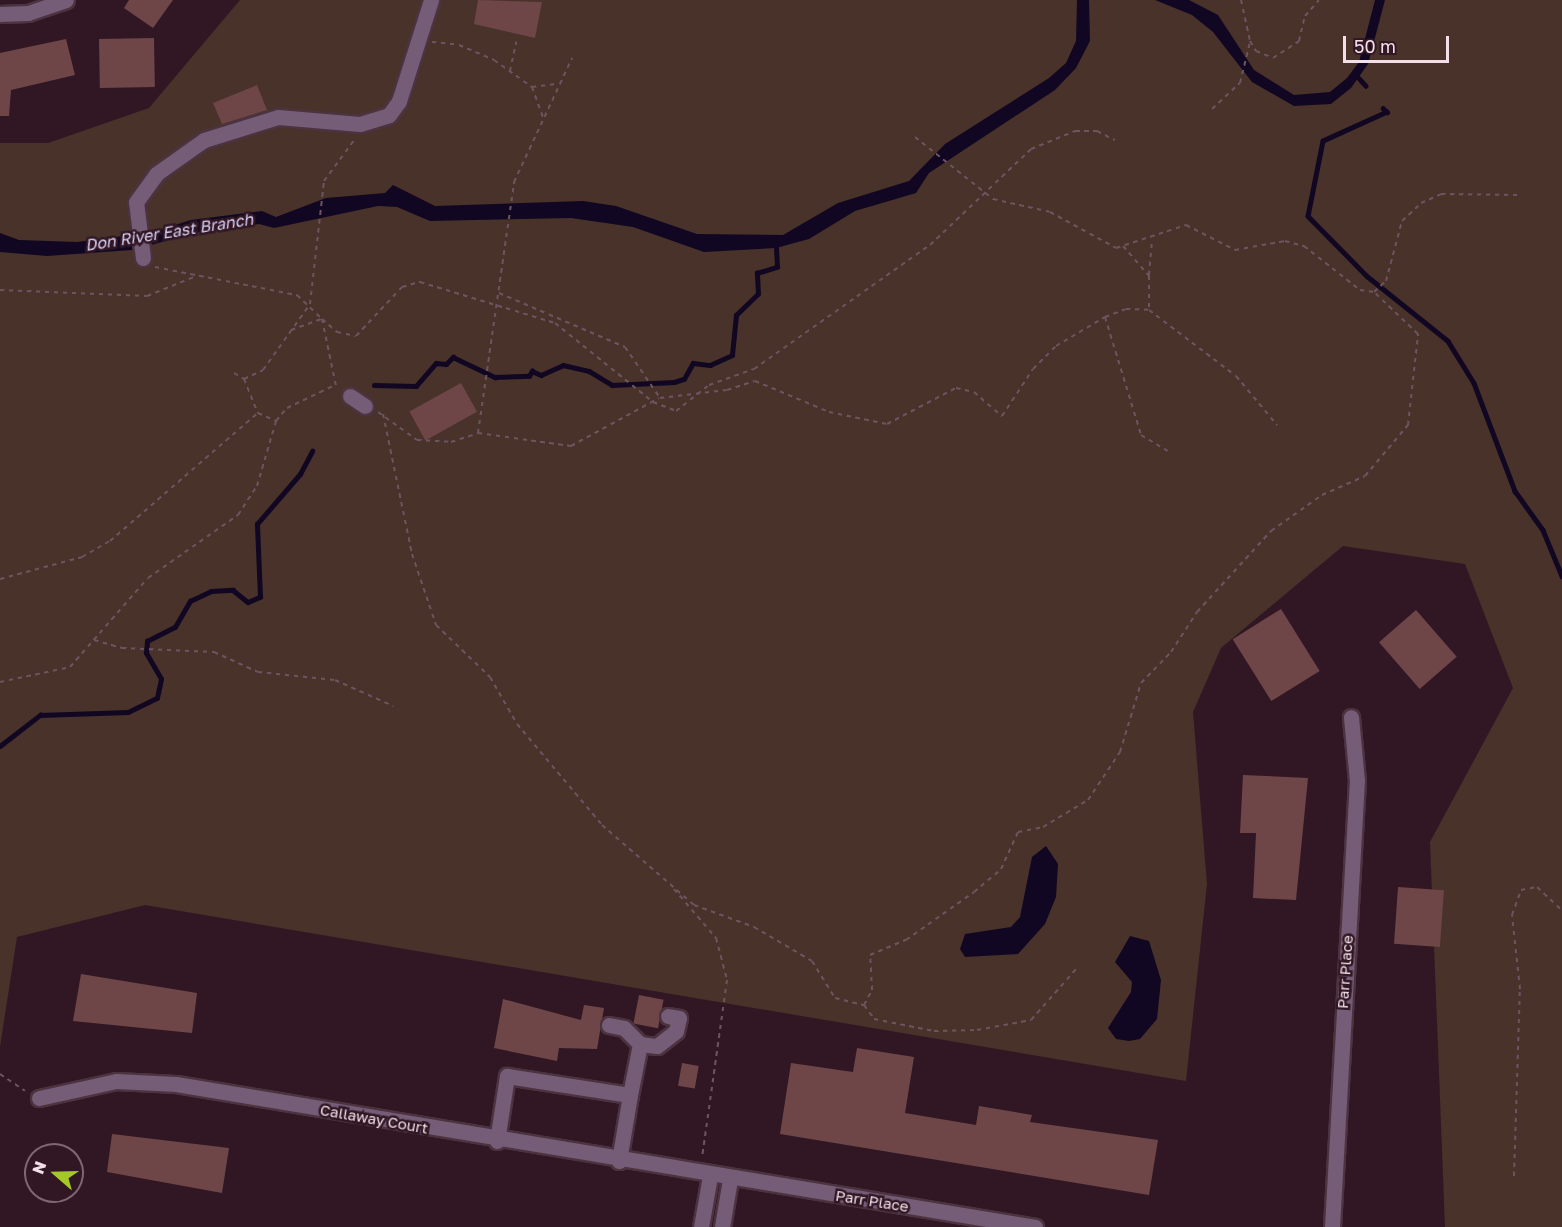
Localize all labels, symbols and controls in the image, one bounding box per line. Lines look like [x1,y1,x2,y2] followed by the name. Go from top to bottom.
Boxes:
[1346,24,1452,62] scale bar
[1354,35,1396,57] text: 50 m
[84,209,254,255] water label: Don River East Branch
[1333,935,1357,1009] street label: Parr Place
[319,1101,429,1137] street label: Callaway Court
[24,1143,84,1203] north arrow
[27,1158,50,1177] text: N
[834,1186,910,1216] street label: Parr Place

